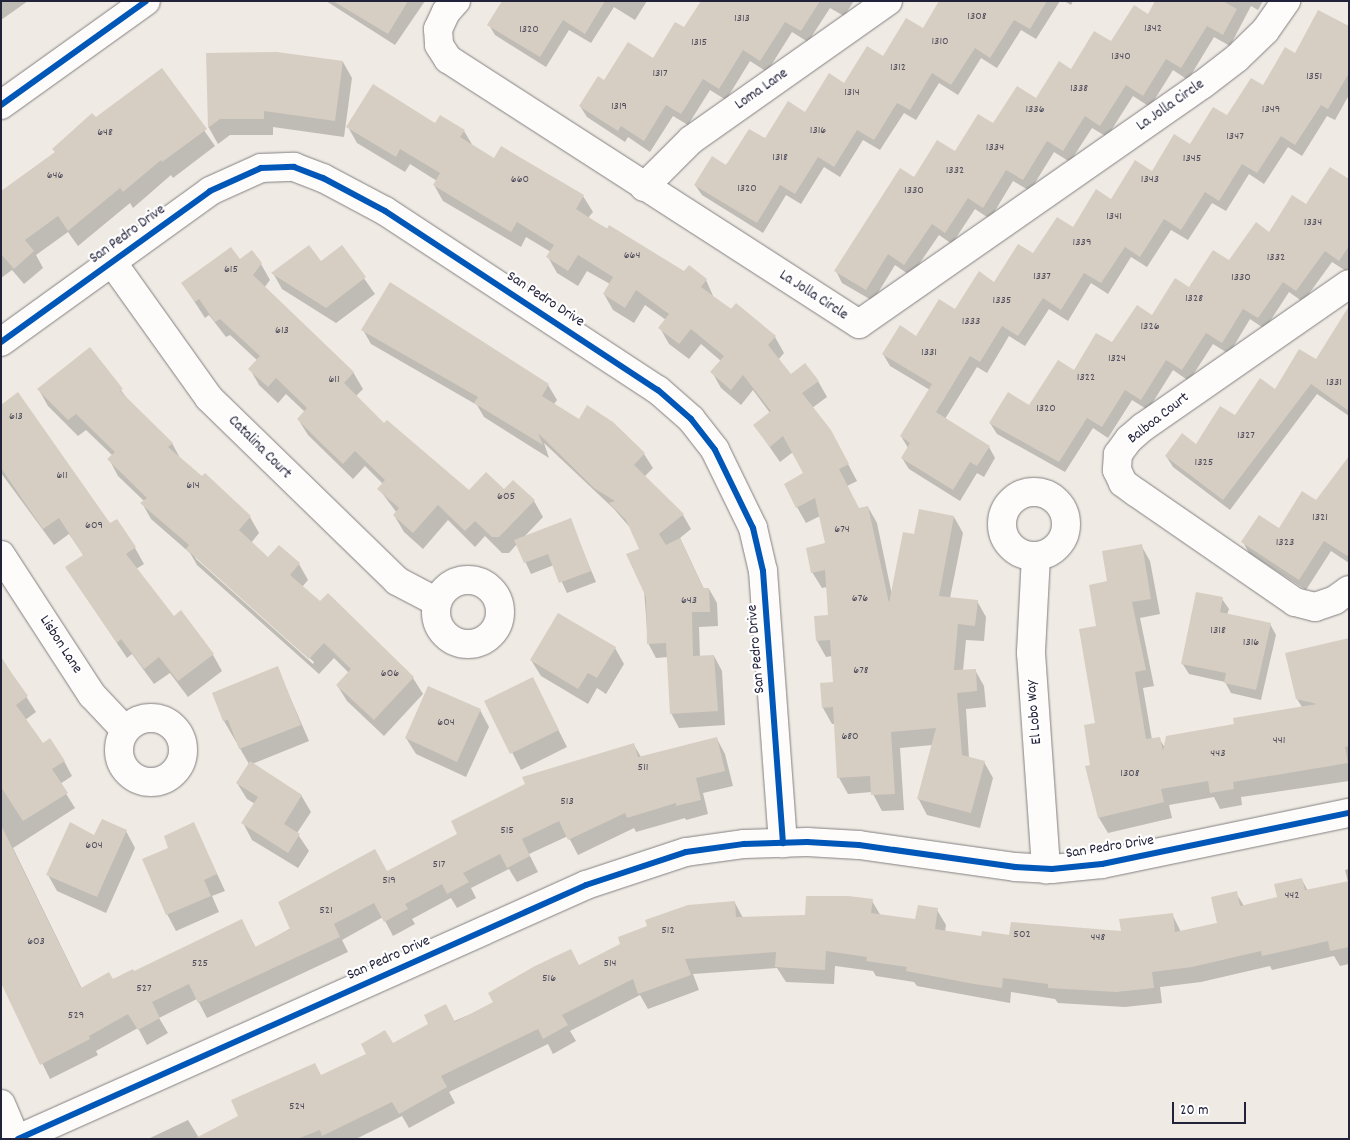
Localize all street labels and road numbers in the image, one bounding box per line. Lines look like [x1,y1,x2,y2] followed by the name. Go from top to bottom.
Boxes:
[732,65,792,115] street label: Loma Lane
[1134,76,1208,136] street label: La Jolla Circle
[87,202,169,268] street label: San Pedro Drive
[775,267,851,325] street label: La Jolla Circle
[503,268,587,332] street label: San Pedro Drive
[1125,389,1193,449] street label: Balboa Court
[224,413,294,483] street label: Catalina Court
[744,604,770,694] street label: San Pedro Drive
[35,613,85,677] street label: Lisbon Lane
[1023,679,1047,745] street label: El Lobo Way
[1065,832,1155,864] street label: San Pedro Drive
[345,933,433,985] street label: San Pedro Drive

